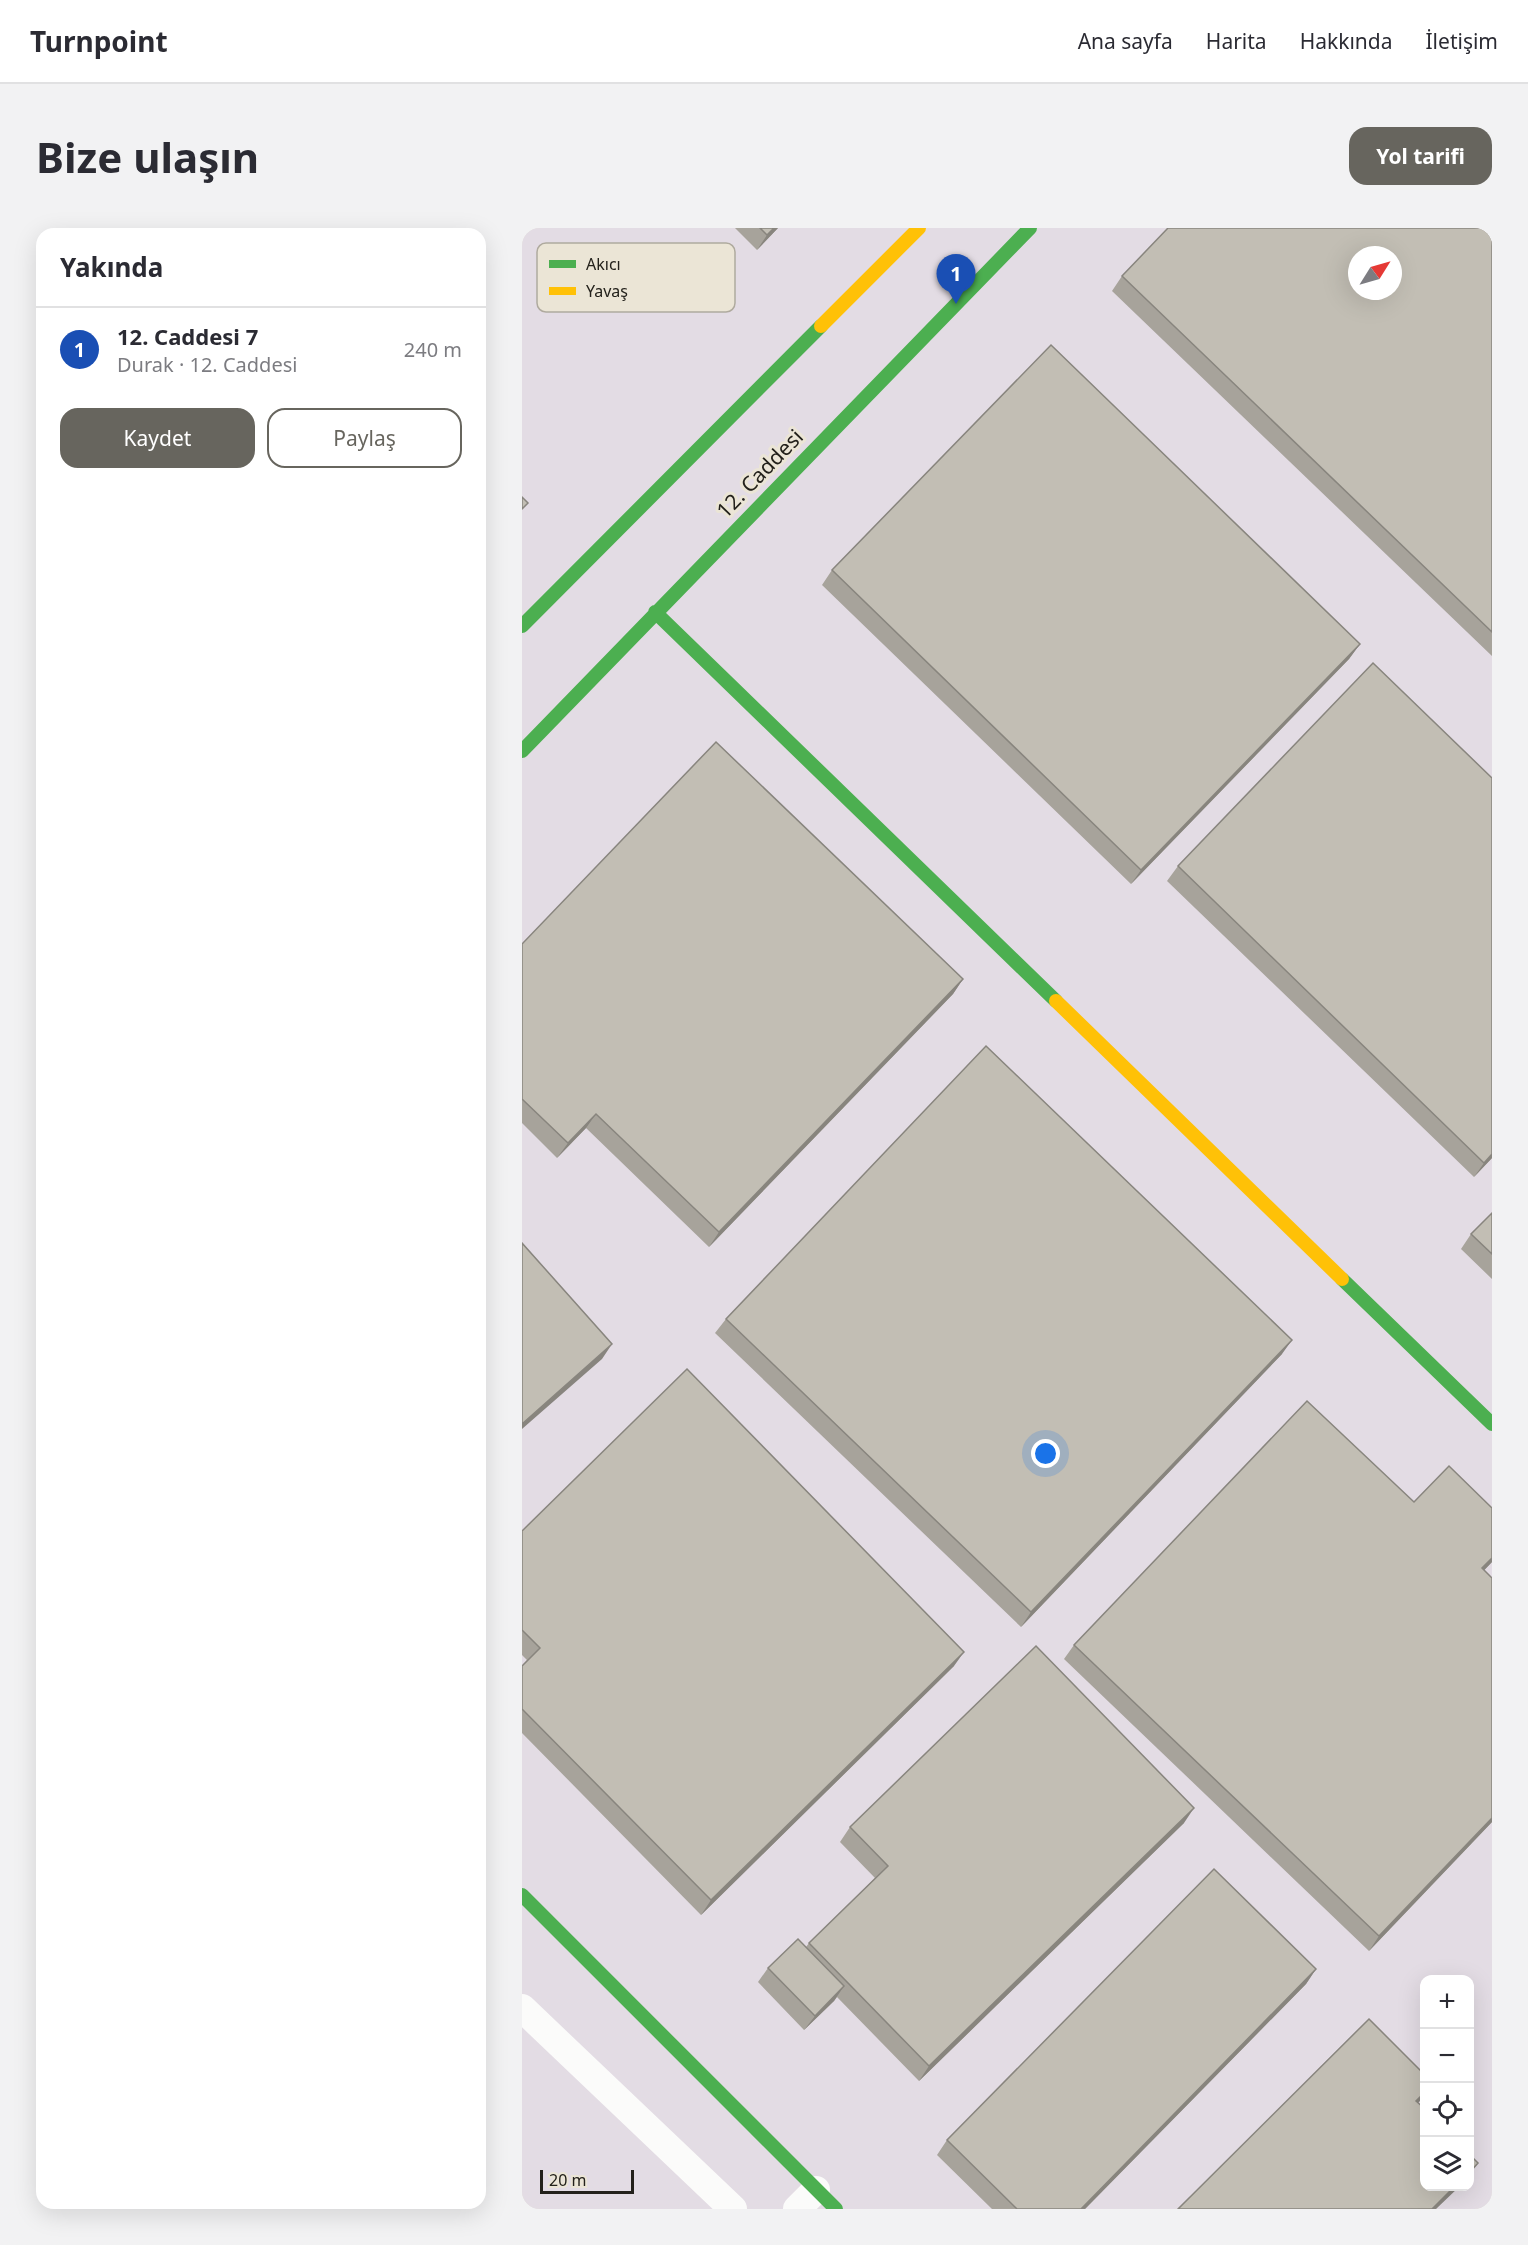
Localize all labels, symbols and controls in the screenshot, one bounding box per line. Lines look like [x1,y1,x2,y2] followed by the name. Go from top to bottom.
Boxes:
[30,22,168,60] text: Turnpoint
[1078,27,1173,55] text: Ana sayfa
[1206,27,1267,55] text: Harita
[1300,27,1393,55] text: Hakkında
[1426,27,1498,55] text: İletişim
[1349,127,1492,185] button: Yol tarifi
[36,128,259,185] text: Bize ulaşın
[537,243,735,312] legend
[1348,246,1402,300] north arrow
[60,249,163,285] text: Yakında
[586,253,621,275] text: Akıcı
[936,254,976,304] pin: 1
[586,280,628,302] text: Yavaş
[117,321,258,351] text: 12. Caddesi 7
[74,336,85,363] text: 1
[404,336,462,363] text: 240 m
[117,351,297,378] text: Durak · 12. Caddesi
[60,408,255,468] button: Kaydet
[267,408,462,468] button: Paylaş
[710,423,809,524] street label: 12. Caddesi
[1031,1439,1060,1468] your location
[1420,1975,1474,2191] map controls
[1420,1975,1474,2029] button: +
[1420,2029,1474,2083] button: −
[1420,2083,1474,2137] button: locate
[1420,2137,1474,2191] button: layers
[540,2167,634,2194] scale bar
[549,2169,586,2191] text: 20 m

